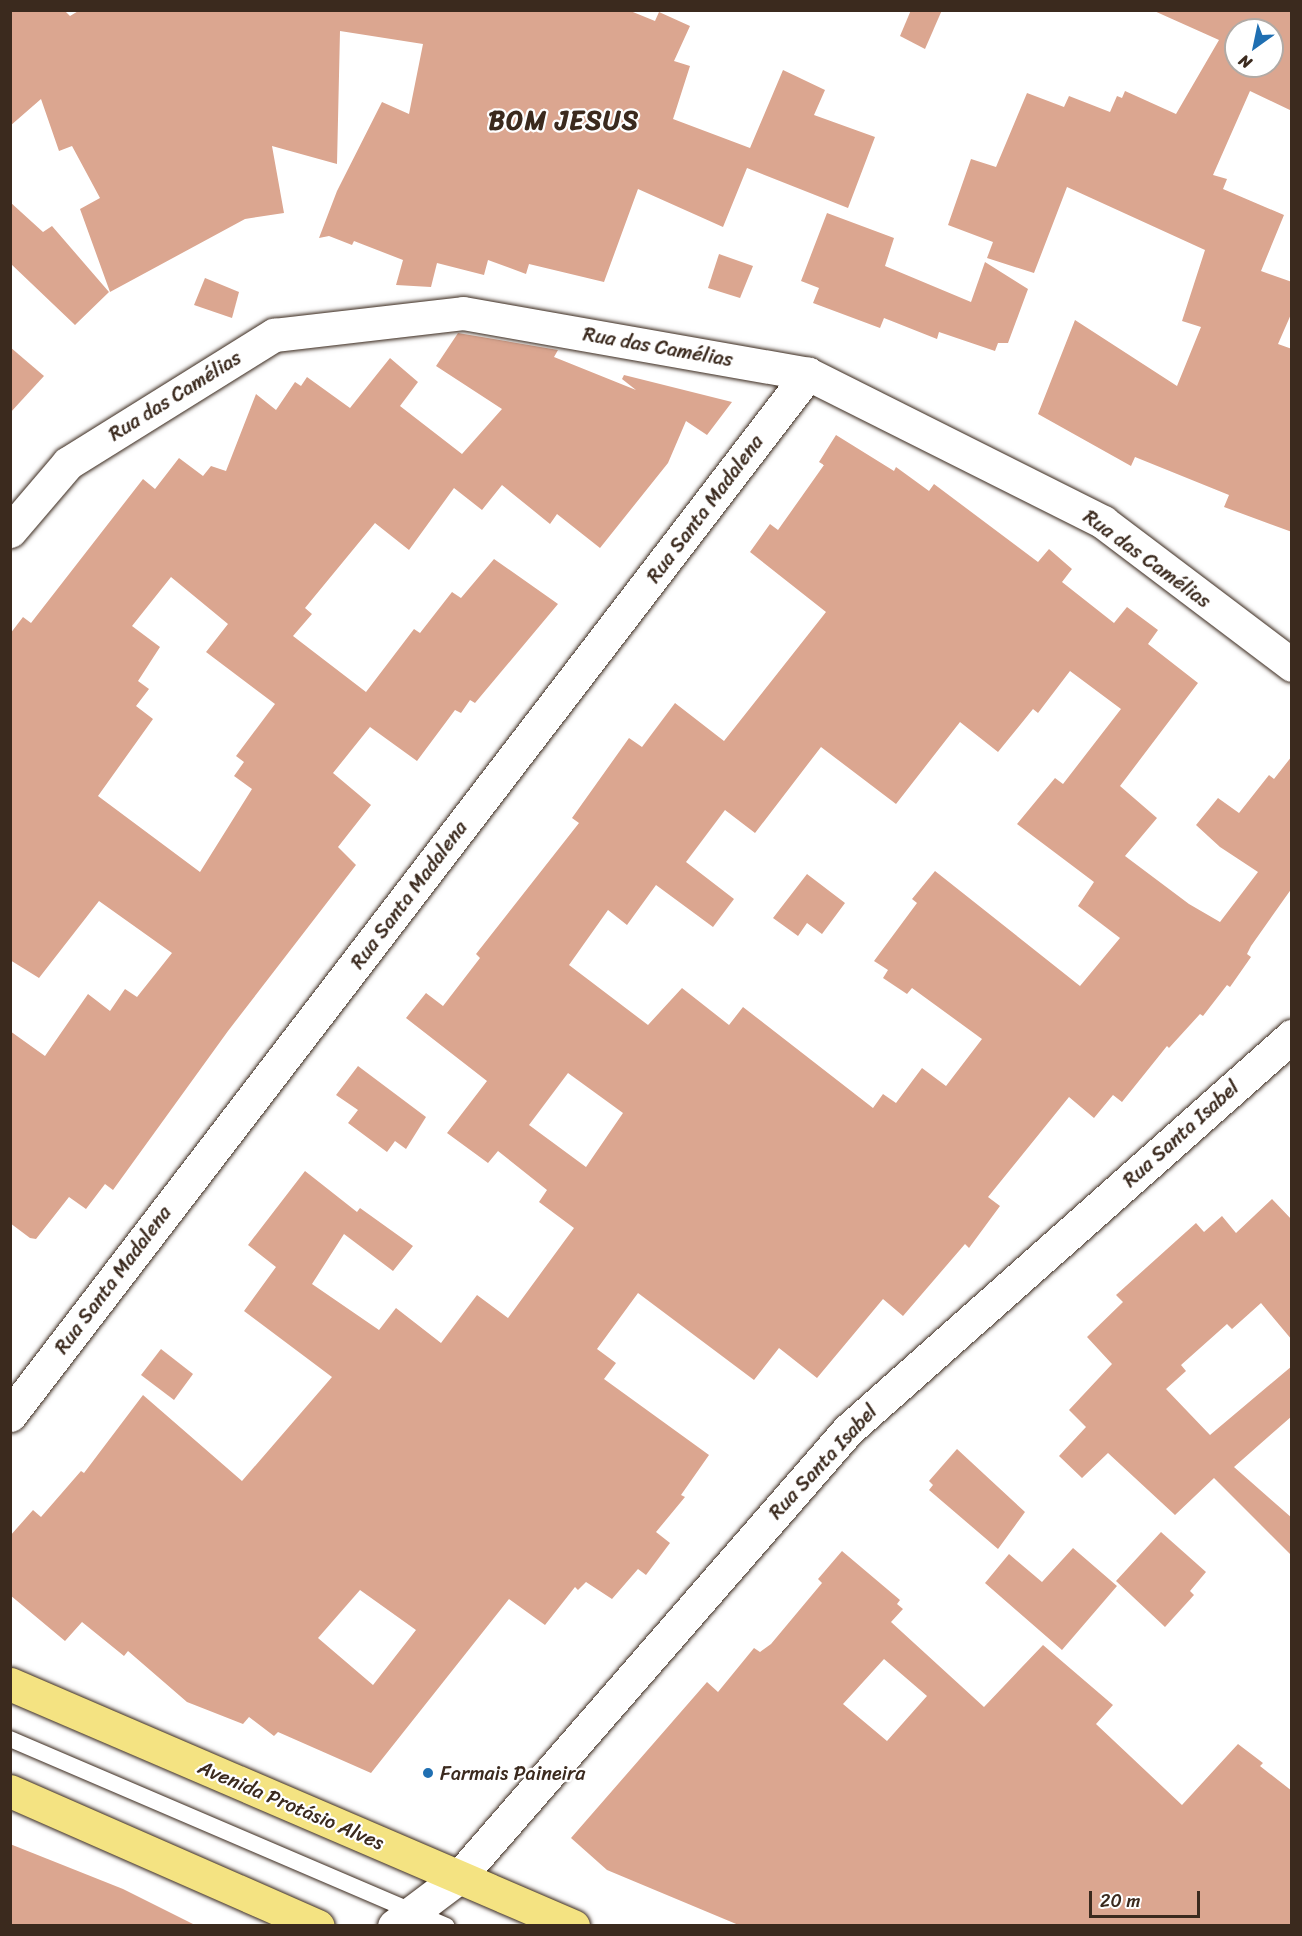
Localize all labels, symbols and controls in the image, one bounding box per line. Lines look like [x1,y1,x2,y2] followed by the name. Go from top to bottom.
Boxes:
[1224,18,1284,78] north arrow
[1232,47,1258,77] text: N
[489,105,639,137] district label: BOM JESUS
[582,322,734,372] street label: Rua das Camélias
[105,346,245,446] street label: Rua das Camélias
[642,430,768,588] street label: Rua Santa Madalena
[1079,505,1215,613] street label: Rua das Camélias
[346,816,472,974] street label: Rua Santa Madalena
[1118,1075,1244,1193] street label: Rua Santa Isabel
[50,1201,176,1359] street label: Rua Santa Madalena
[763,1399,883,1525] street label: Rua Santa Isabel
[195,1755,387,1855] street label: Avenida Protásio Alves
[440,1761,585,1785] place label: Farmais Paineira
[421,1766,435,1780] marker: Farmais Paineira
[1092,1879,1203,1917] scale bar
[1100,1885,1140,1917] text: 20 m

